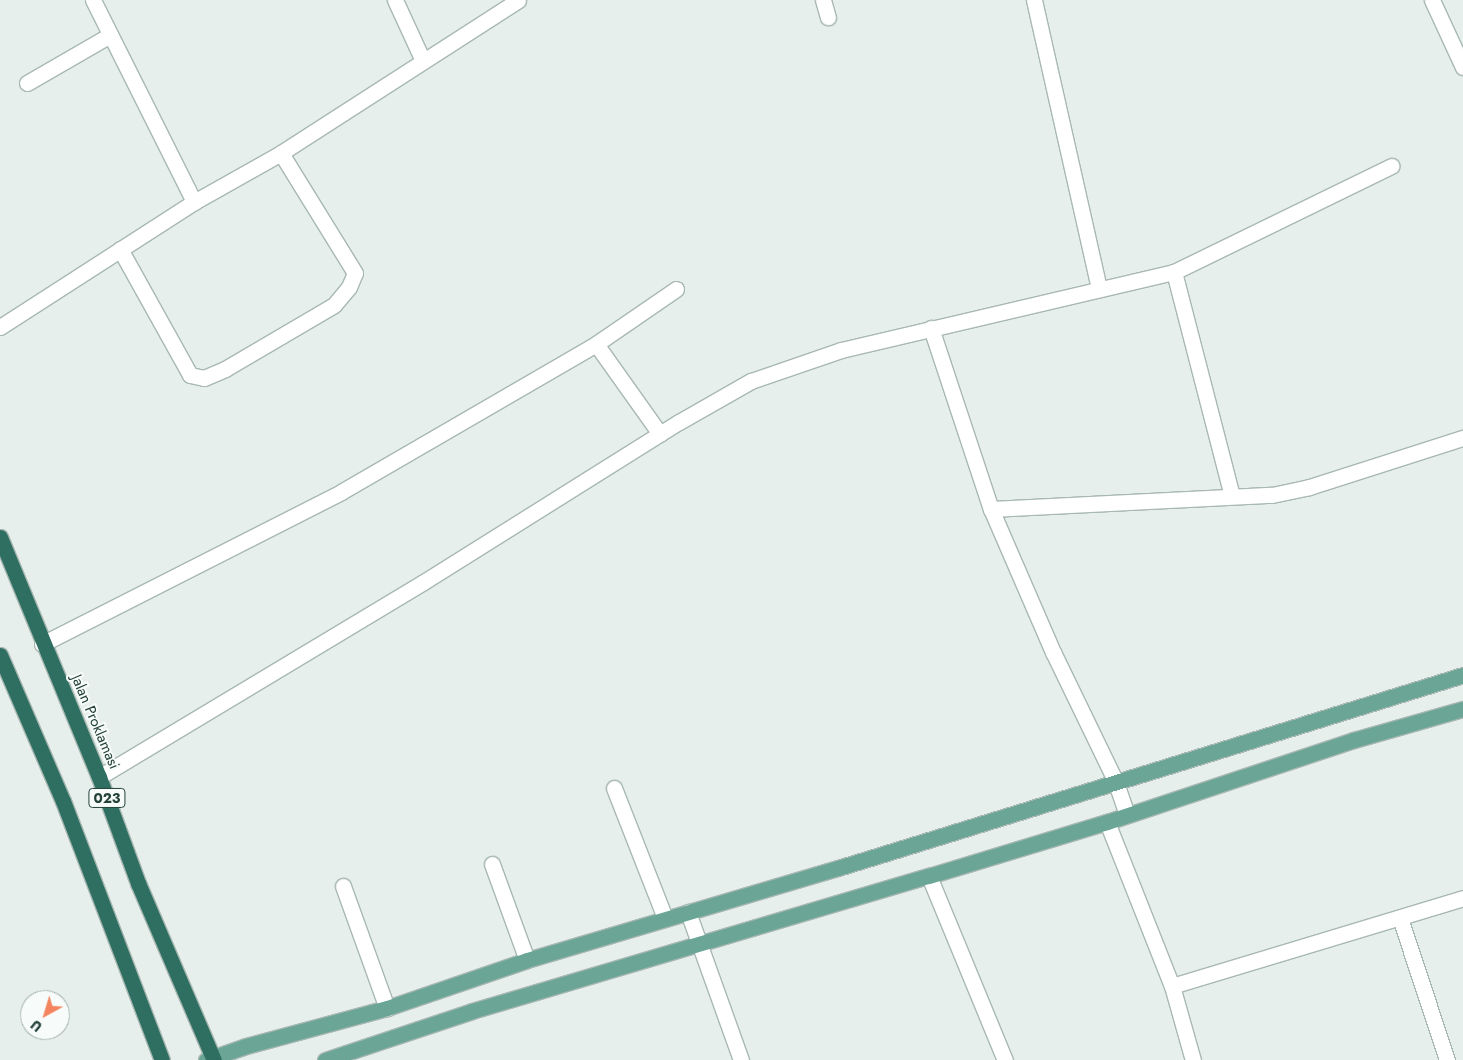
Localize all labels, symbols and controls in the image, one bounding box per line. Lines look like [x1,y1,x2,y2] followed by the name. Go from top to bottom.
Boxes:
[67,672,123,772] street label: Jalan Proklamasi
[88,786,126,810] road number: 023
[20,990,70,1040] north arrow
[26,1015,46,1037] text: U

